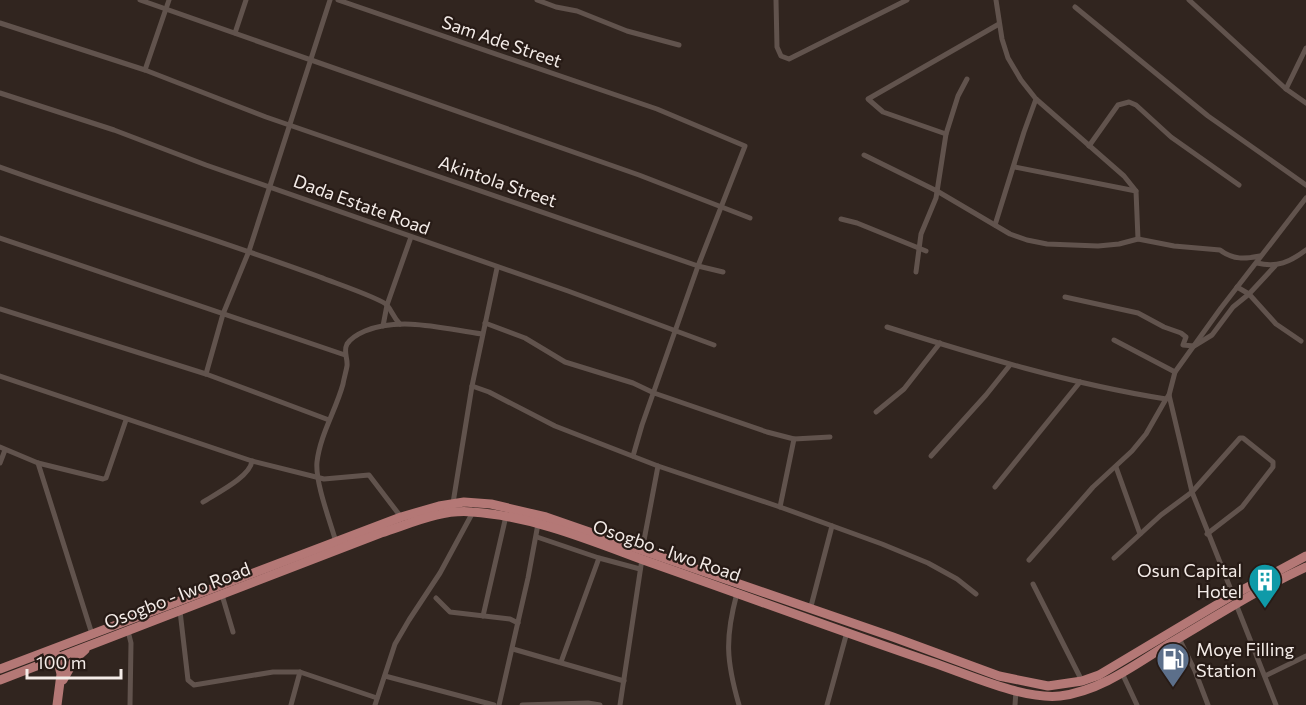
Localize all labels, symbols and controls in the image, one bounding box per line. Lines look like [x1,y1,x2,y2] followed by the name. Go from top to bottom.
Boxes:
[439,10,565,72] street label: Sam Ade Street
[436,151,560,211] street label: Akintola Street
[291,169,433,239] street label: Dada Estate Road
[590,514,744,586] street label: Osogbo - Iwo Road
[101,557,253,633] street label: Osogbo - Iwo Road
[1137,559,1242,602] place label: Osun Capital Hotel
[1247,562,1283,609] building icon: Osun Capital Hotel
[1196,638,1295,681] place label: Moye Filling Station
[1155,641,1191,688] fuel station icon: Moye Filling Station
[27,642,122,680] scale bar
[36,651,86,673] text: 100 m

